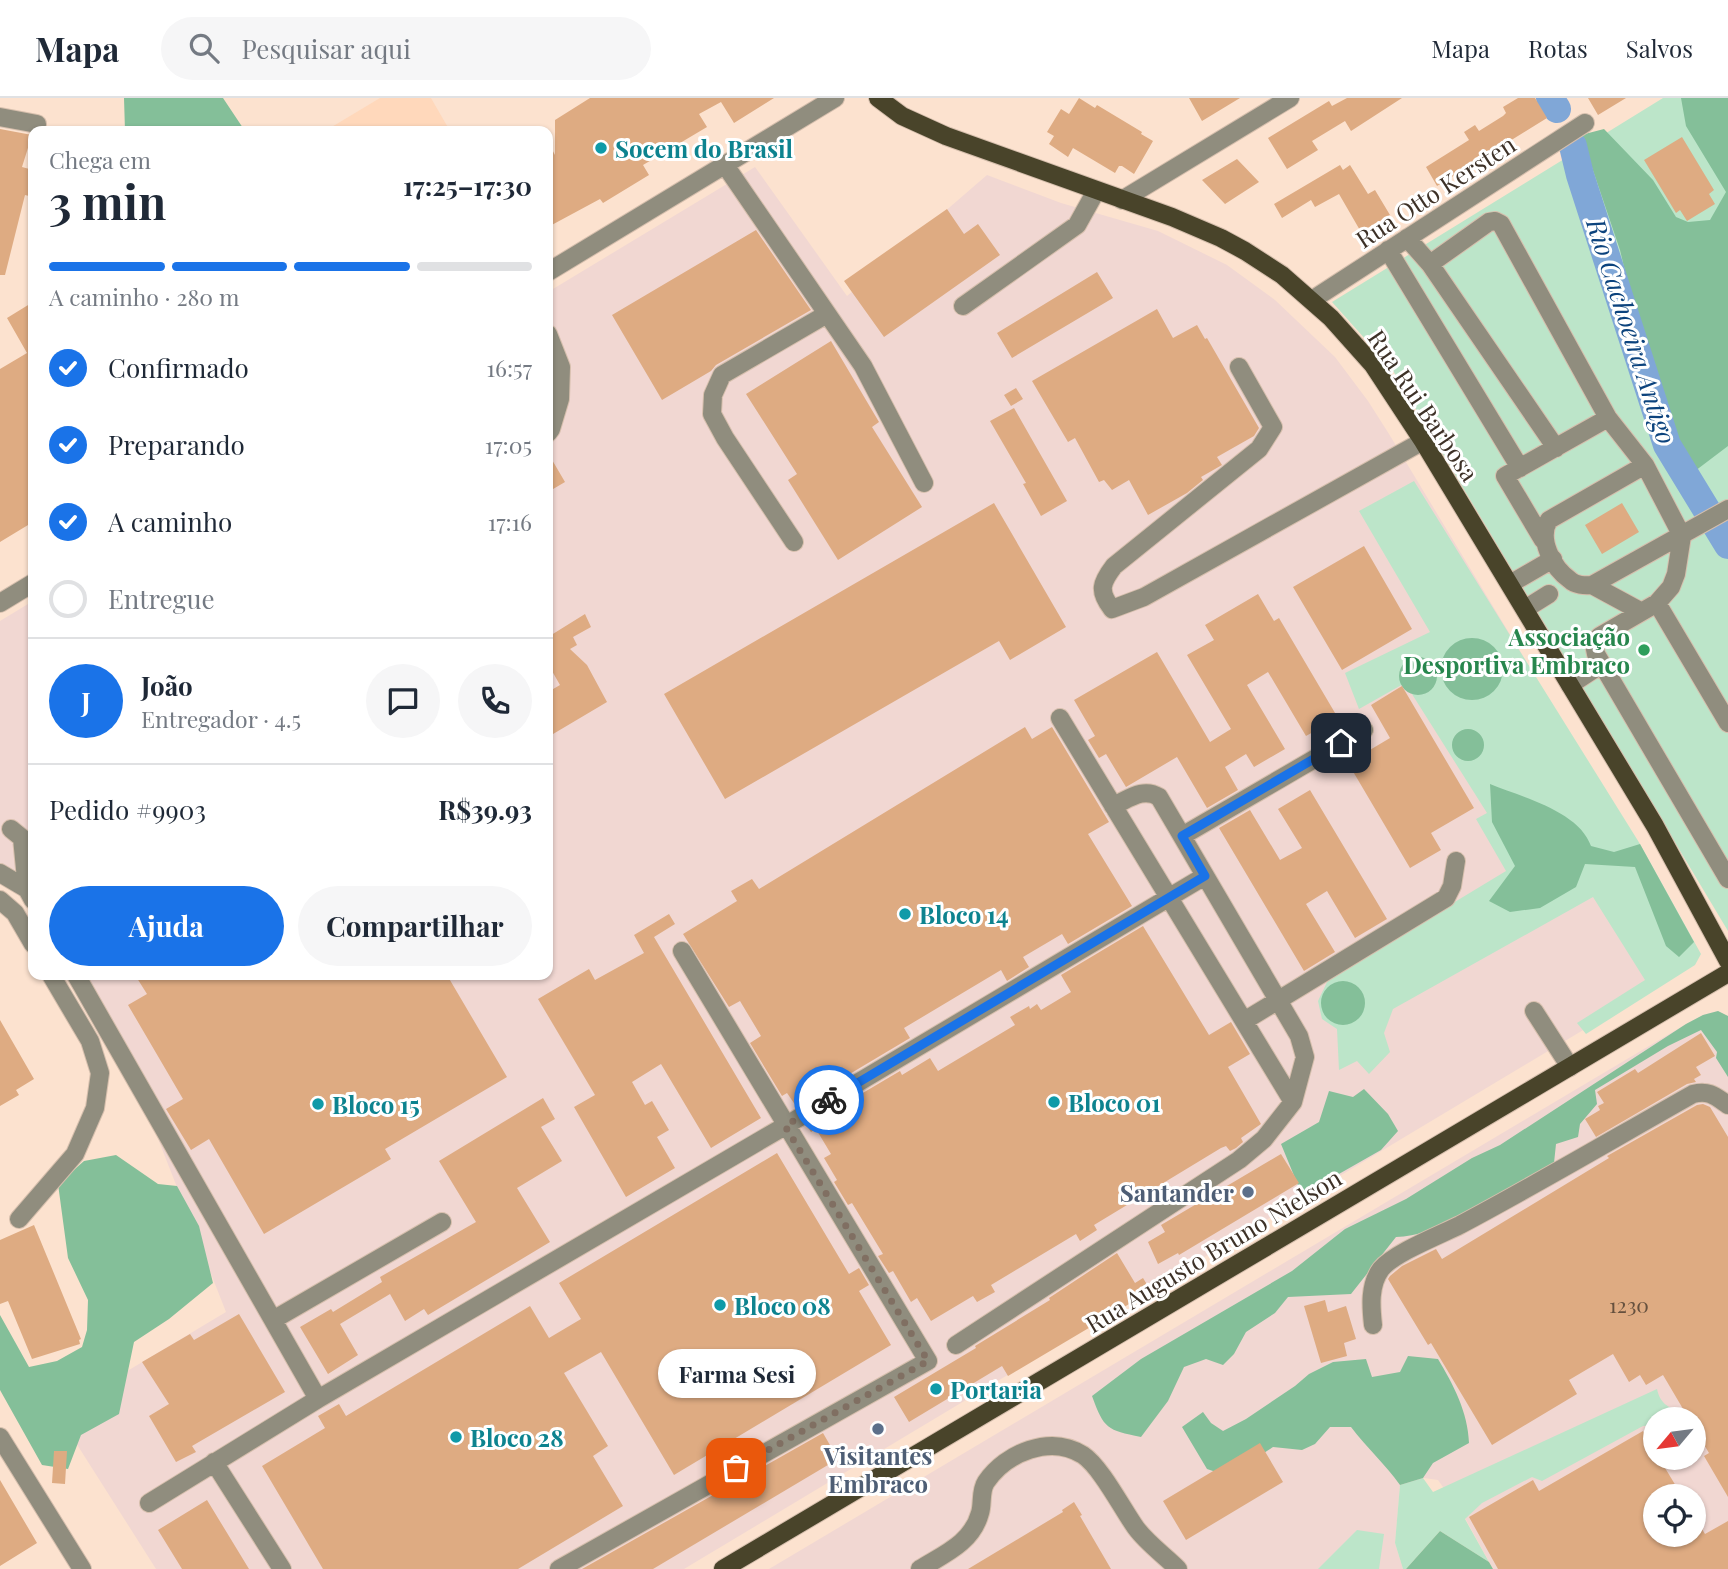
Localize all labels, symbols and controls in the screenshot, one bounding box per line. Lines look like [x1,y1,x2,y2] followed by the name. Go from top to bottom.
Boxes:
[161,17,651,80] search box
[35,26,119,70] text: Mapa
[185,29,223,67] icon: search
[241,31,411,66] text: Pesquisar aqui
[1431,32,1490,64] text: Mapa
[1528,32,1588,64] text: Rotas
[1626,32,1693,64] text: Salvos
[1349,127,1521,255] street label: Rua Otto Kersten
[615,132,794,164] place label: Socem do Brasil
[593,140,609,156] marker: Socem do Brasil
[49,144,151,175] text: Chega em
[403,168,532,203] text: 17:25–17:30
[49,170,166,232] text: 3 min
[1579,213,1685,448] water label: Rio Cachoeira Antigo
[49,281,239,312] text: A caminho · 280 m
[1362,323,1487,487] street label: Rua Rui Barbosa
[49,349,87,387] icon: check
[108,350,249,385] text: Confirmado
[487,352,532,383] text: 16:57
[49,426,87,464] icon: check
[108,427,245,462] text: Preparando
[485,429,532,460] text: 17:05
[49,503,87,541] icon: check
[108,504,232,539] text: A caminho
[488,506,532,537] text: 17:16
[108,581,215,616] text: Entregue
[1403,620,1630,680] place label: Associação Desportiva Embraco
[1636,642,1652,658] marker: Associação Desportiva Embraco
[366,664,440,738] button: chat
[458,664,532,738] button: phone
[141,668,193,703] text: João
[81,684,91,719] text: J
[141,703,301,734] text: Entregador · 4.5
[1311,713,1371,773] pin
[1322,724,1360,762] icon: home
[49,792,206,827] text: Pedido #9903
[438,792,532,827] text: R$39.93
[49,886,284,966] button: Ajuda
[298,886,532,966] button: Compartilhar
[919,898,1009,930] place label: Bloco 14
[897,906,913,922] marker: Bloco 14
[794,1065,864,1135] courier
[810,1081,848,1119] icon: bike
[1068,1086,1160,1118] place label: Bloco 01
[332,1088,420,1120] place label: Bloco 15
[1046,1094,1062,1110] marker: Bloco 01
[310,1096,326,1112] marker: Bloco 15
[1079,1161,1347,1339] street label: Rua Augusto Bruno Nielson
[1120,1176,1235,1208] place label: Santander
[1240,1184,1256,1200] marker: Santander
[734,1289,831,1321] place label: Bloco 08
[1609,1290,1649,1318] house number: 1230
[712,1297,728,1313] marker: Bloco 08
[657,1349,815,1398] callout: Farma Sesi
[679,1358,795,1389] text: Farma Sesi
[950,1373,1042,1405] place label: Portaria
[928,1381,944,1397] marker: Portaria
[1643,1407,1706,1470] north arrow
[1643,1407,1706,1547] map controls
[470,1421,564,1453] place label: Bloco 28
[870,1421,886,1437] marker: Visitantes Embraco
[448,1429,464,1445] marker: Bloco 28
[706,1438,766,1498] pin
[823,1439,932,1499] place label: Visitantes Embraco
[717,1449,755,1487] icon: bag
[1643,1484,1706,1547] button: locate

